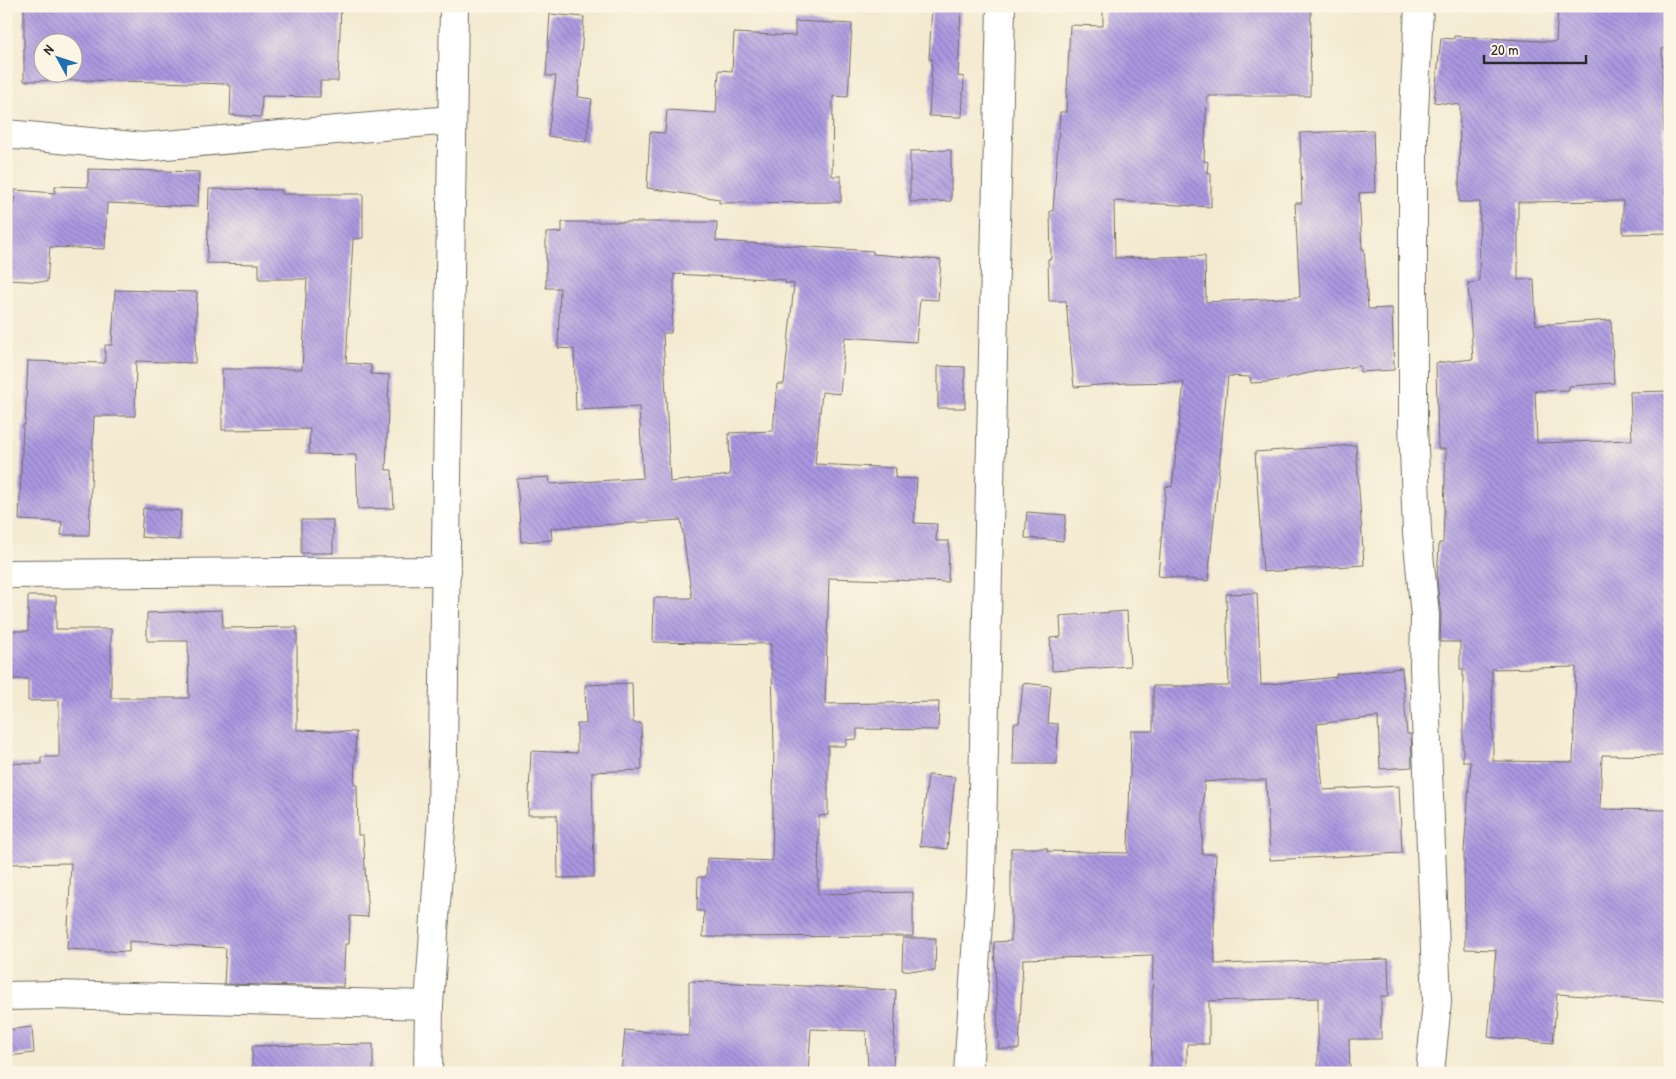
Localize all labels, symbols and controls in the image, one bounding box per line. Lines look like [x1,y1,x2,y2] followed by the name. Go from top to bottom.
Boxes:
[32,32,82,82] north arrow
[1484,32,1586,64] scale bar
[1491,39,1518,60] text: 20 m
[38,40,58,58] text: N

